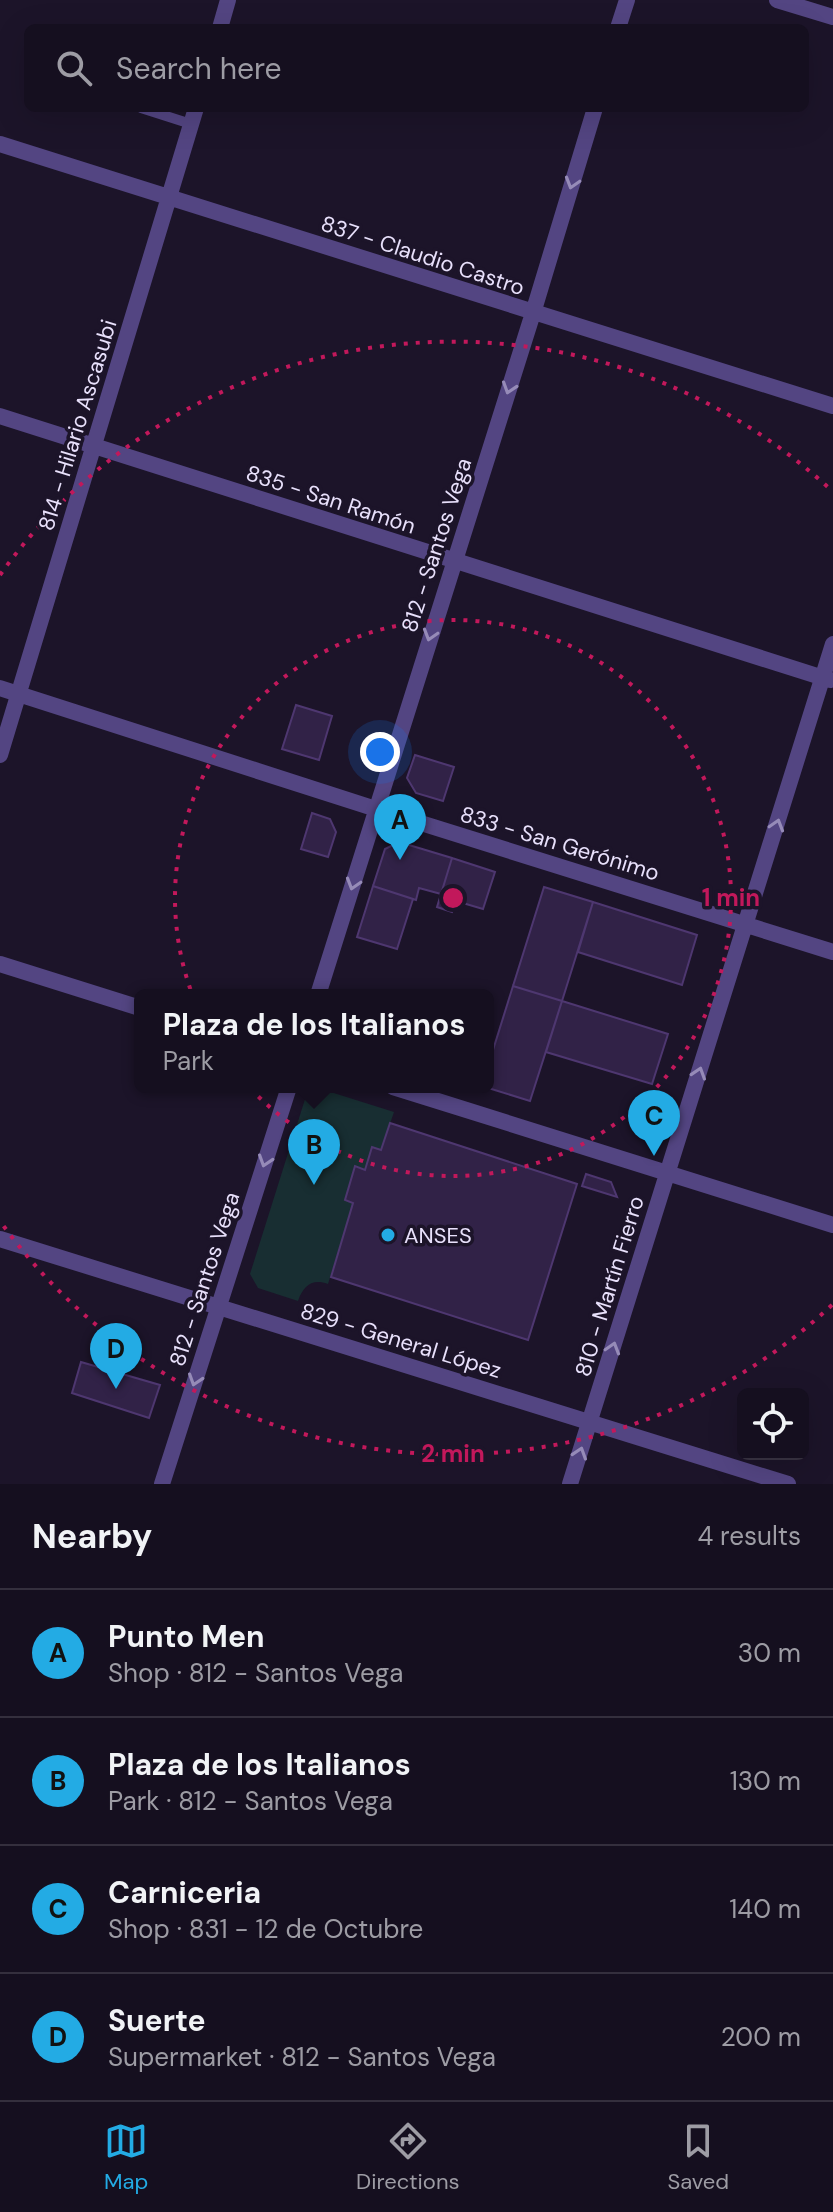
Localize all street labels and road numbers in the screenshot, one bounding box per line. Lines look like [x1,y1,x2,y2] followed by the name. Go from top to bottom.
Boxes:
[317,209,528,302] street label: 837 - Claudio Castro
[32,316,123,534] street label: 814 - Hilario Ascasubi
[395,454,478,636] street label: 812 - Santos Vega
[242,458,419,541] street label: 835 - San Ramón
[457,799,663,888] street label: 833 - San Gerónimo
[163,1188,246,1370] street label: 812 - Santos Vega
[568,1192,651,1380] street label: 810 - Martín Fierro
[297,1296,505,1385] street label: 829 - General López

